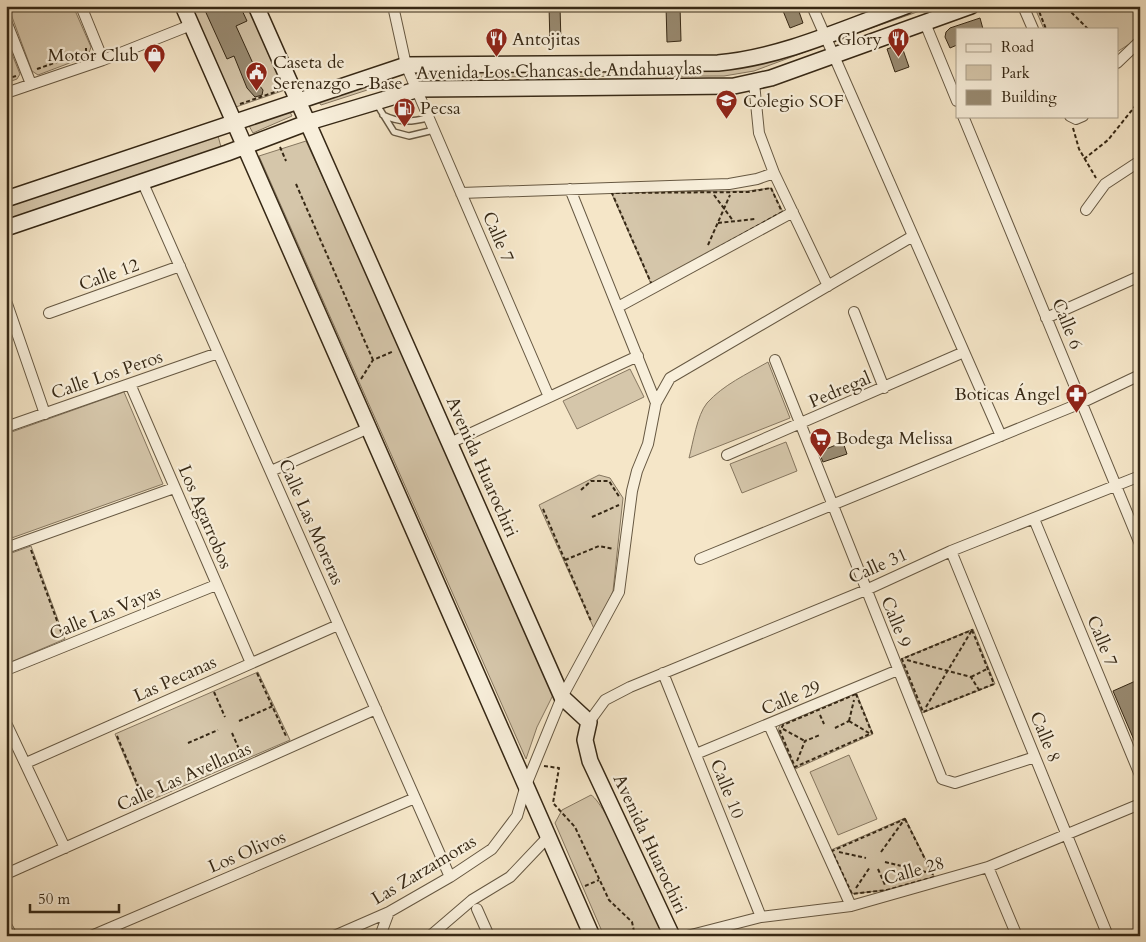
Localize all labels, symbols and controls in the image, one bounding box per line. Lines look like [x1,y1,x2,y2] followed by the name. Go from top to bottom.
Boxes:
[484,27,508,58] restaurant icon: Antojitas
[512,27,580,52] place label: Antojitas
[837,27,882,52] place label: Glory
[886,27,910,58] restaurant icon: Glory
[956,28,1118,118] legend
[1001,37,1034,57] text: Road
[48,43,139,68] place label: Motor Club
[143,43,167,74] shop icon: Motor Club
[273,50,403,96] place label: Caseta de Serenazgo - Base
[416,56,702,86] street label: Avenida Los Chancas de Andahuaylas
[245,60,269,91] public building icon: Caseta de Serenazgo - Base
[1001,63,1030,83] text: Park
[1001,87,1057,107] text: Building
[715,89,739,120] school or university icon: Colegio SOF
[743,89,844,114] place label: Colegio SOF
[392,96,416,127] fuel station icon: Pecsa
[420,96,461,121] place label: Pecsa
[476,208,520,266] street label: Calle 7
[76,253,142,297] street label: Calle 12
[1045,295,1089,353] street label: Calle 6
[48,344,166,406] street label: Calle Los Peros
[805,366,875,414] street label: Pedregal
[955,382,1060,407] place label: Boticas Ángel
[1064,382,1088,413] pharmacy icon: Boticas Ángel
[440,393,524,541] street label: Avenida Huarochiri
[808,426,832,457] supermarket icon: Bodega Melissa
[836,426,953,451] place label: Bodega Melissa
[272,455,350,589] street label: Calle Las Moreras
[172,461,238,573] street label: Los Agarrobos
[845,542,911,590] street label: Calle 31
[46,579,164,647] street label: Calle Las Vayas
[874,593,918,651] street label: Calle 9
[1080,612,1124,670] street label: Calle 7
[130,650,220,708] street label: Las Pecanas
[758,674,824,722] street label: Calle 29
[1023,708,1067,766] street label: Calle 8
[113,736,255,818] street label: Calle Las Avellanas
[704,756,750,822] street label: Calle 10
[607,770,693,918] street label: Avenida Huarochiri
[205,825,289,879] street label: Los Olivos
[367,829,481,911] street label: Las Zarzamoras
[881,850,947,892] street label: Calle 28
[30,882,119,914] scale bar
[38,889,70,909] text: 50 m

